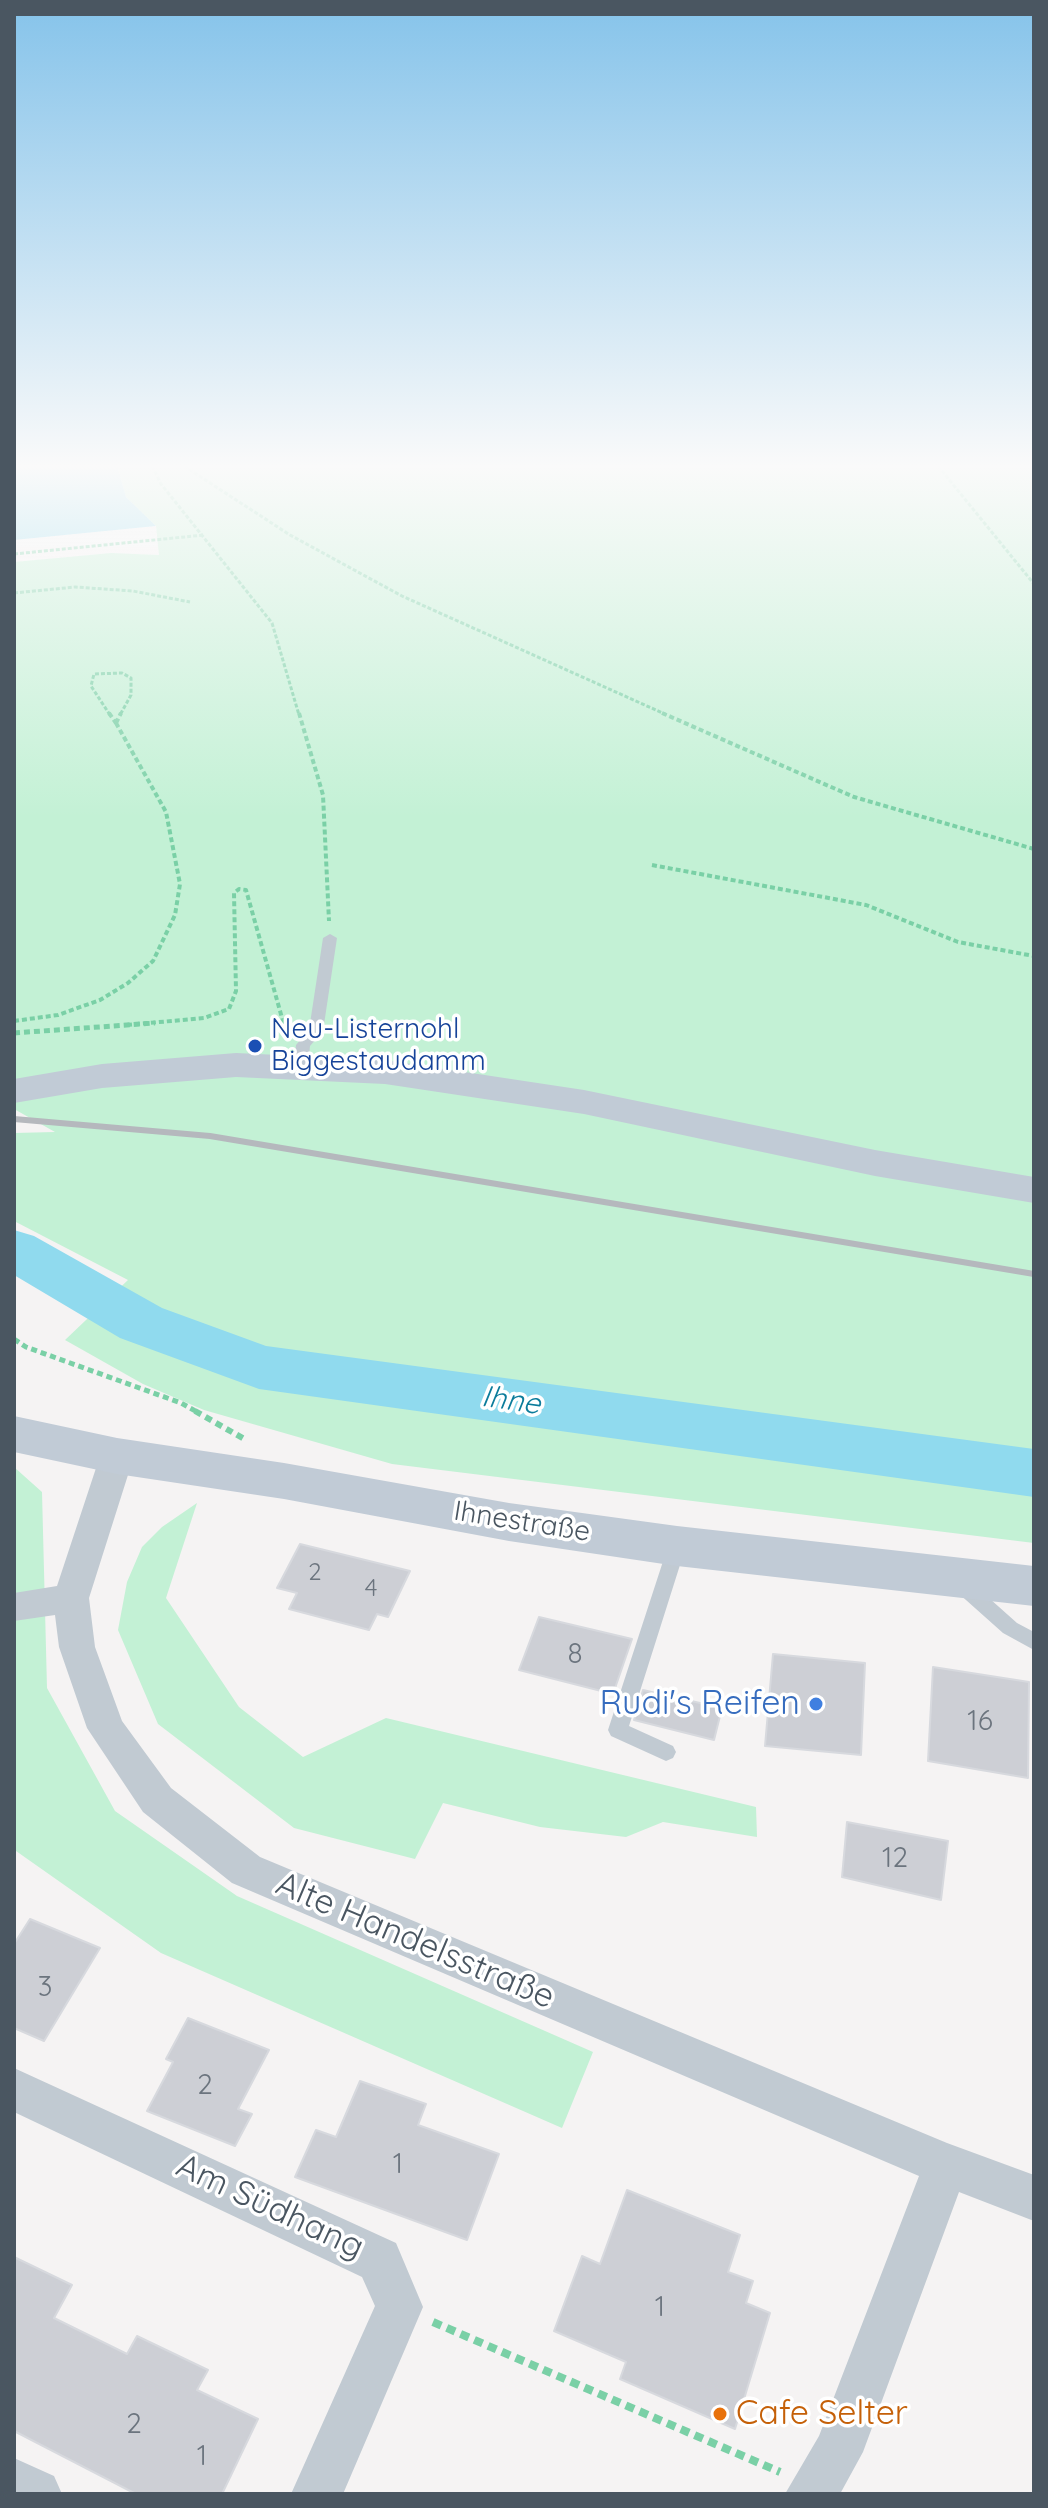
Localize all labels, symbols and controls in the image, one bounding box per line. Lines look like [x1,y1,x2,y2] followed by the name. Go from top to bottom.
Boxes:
[271,1013,486,1079] place label: Neu-Listernohl Biggestaudamm
[246,1037,264,1055] marker: Neu-Listernohl Biggestaudamm
[479,1379,543,1423] water label: Ihne
[451,1495,593,1549] street label: Ihnestraße
[308,1559,322,1587] house number: 2
[365,1575,377,1603] house number: 4
[567,1638,583,1672] house number: 8
[600,1684,800,1724] place label: Rudi's Reifen
[807,1695,825,1713] marker: Rudi's Reifen
[967,1705,993,1739] house number: 16
[882,1842,908,1876] house number: 12
[270,1864,560,2018] street label: Alte Handelsstraße
[38,1971,52,2005] house number: 3
[197,2069,213,2103] house number: 2
[170,2146,370,2268] street label: Am Südhang
[393,2148,403,2182] house number: 1
[655,2291,665,2325] house number: 1
[736,2394,908,2434] place label: Cafe Selter
[711,2405,729,2423] marker: Cafe Selter
[126,2408,142,2442] house number: 2
[197,2440,207,2474] house number: 1

